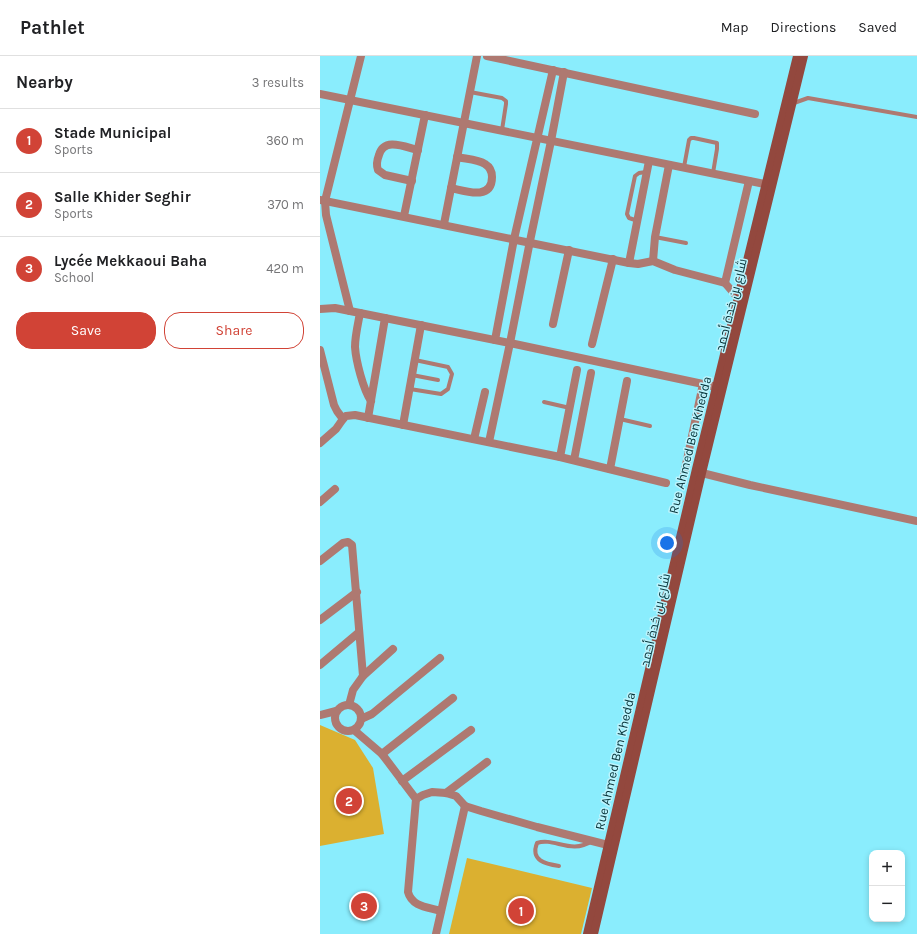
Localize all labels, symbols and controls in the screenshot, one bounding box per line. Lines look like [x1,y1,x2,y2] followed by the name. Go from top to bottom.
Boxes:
[20,17,85,39] text: Pathlet
[721,19,749,36] text: Map
[771,19,836,36] text: Directions
[858,19,897,36] text: Saved
[16,72,73,92] text: Nearby
[252,75,304,90] text: 3 results
[54,124,171,142] text: Stade Municipal
[27,133,31,148] text: 1
[266,133,304,148] text: 360 m
[54,142,93,157] text: Sports
[54,188,191,206] text: Salle Khider Seghir
[25,197,33,212] text: 2
[267,197,304,212] text: 370 m
[54,206,93,221] text: Sports
[54,252,207,270] text: Lycée Mekkaoui Baha
[711,257,751,353] street label: شارع بن خدة أحمد
[25,261,33,276] text: 3
[266,261,304,276] text: 420 m
[54,270,94,285] text: School
[16,312,156,349] button: Save
[164,312,304,349] button: Share
[666,375,714,515] street label: Rue Ahmed Ben Khedda
[657,533,677,553] your location
[636,572,674,668] street label: شارع بن خدة أحمد
[592,691,638,831] street label: Rue Ahmed Ben Khedda
[336,786,362,816] pin: 2
[869,850,905,922] map controls
[869,850,905,886] button: +
[869,886,905,922] button: −
[351,891,377,921] pin: 3
[508,896,534,926] pin: 1

